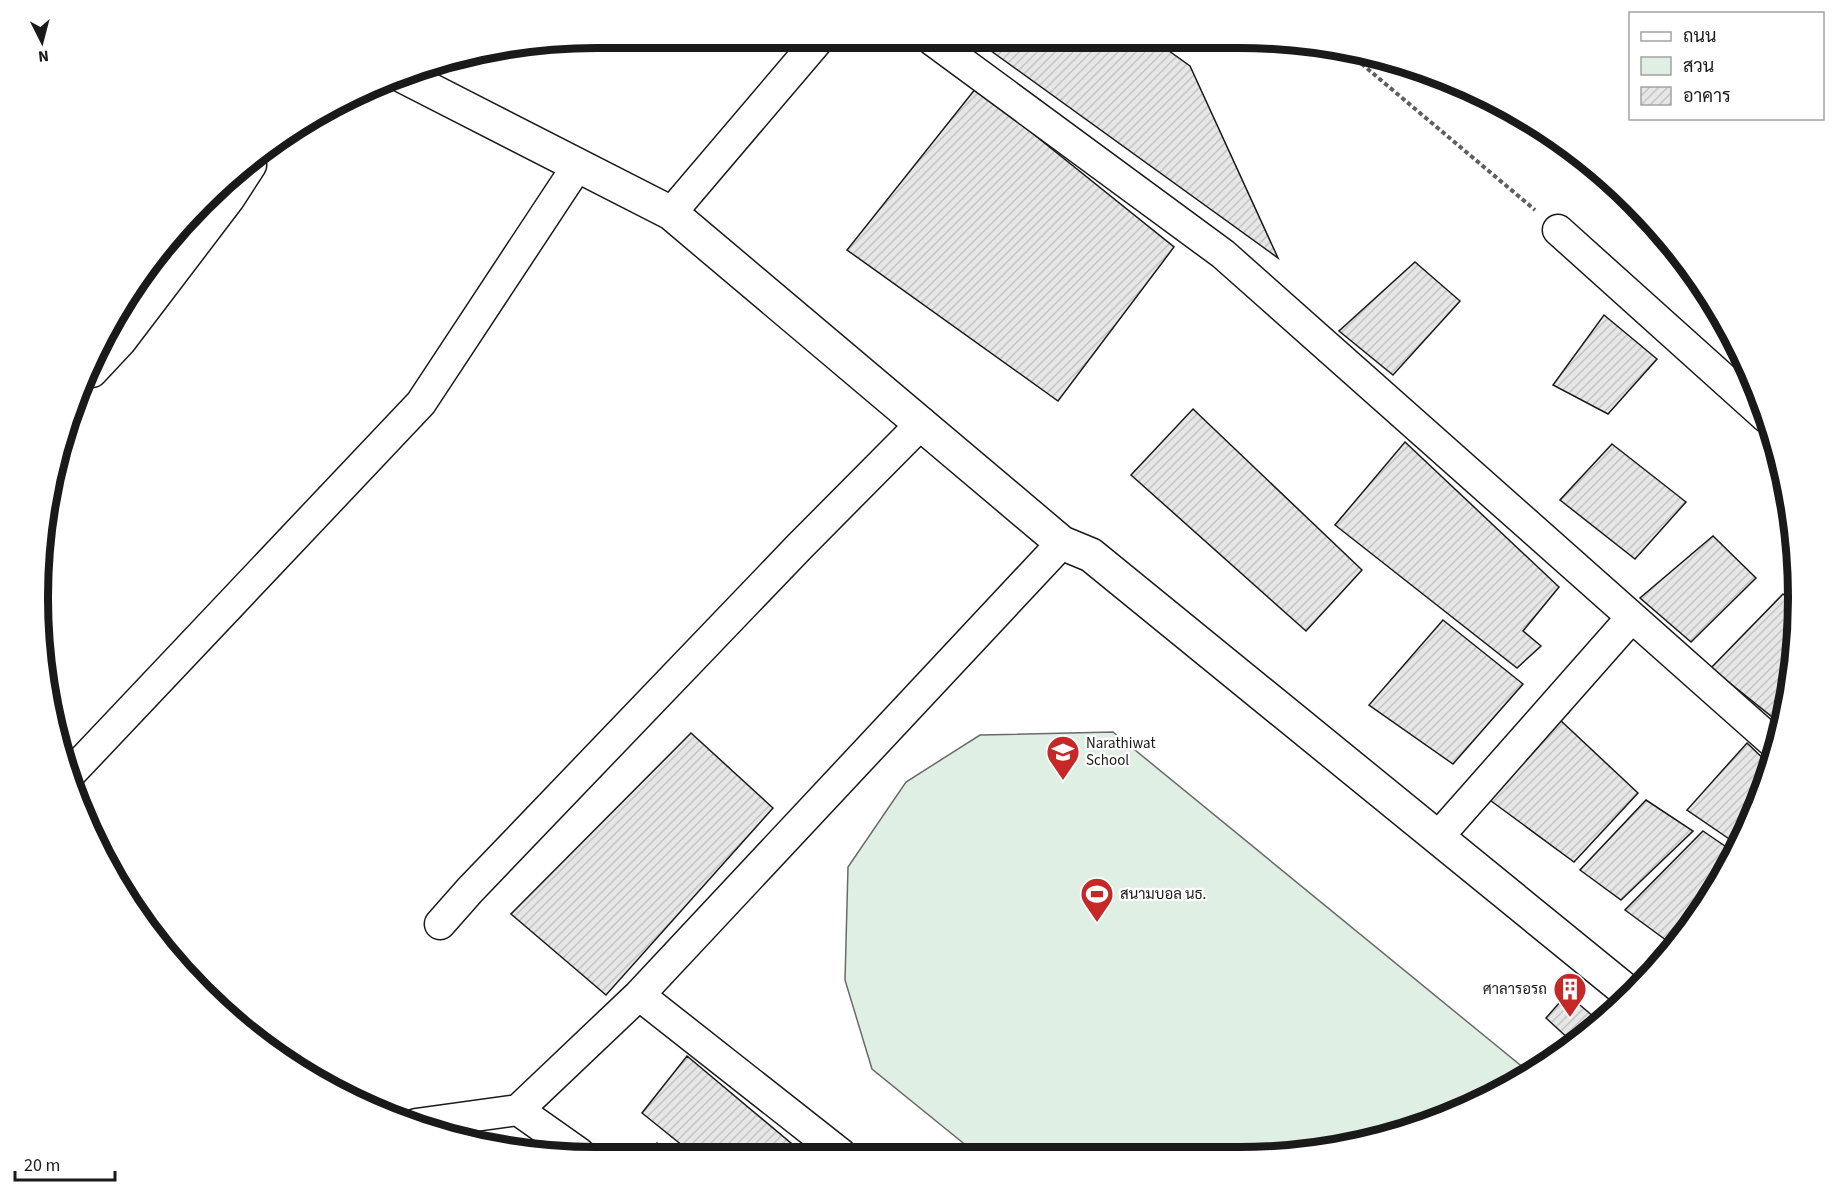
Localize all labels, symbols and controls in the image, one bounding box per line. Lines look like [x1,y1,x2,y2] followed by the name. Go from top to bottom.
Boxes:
[12,12,72,72] north arrow
[1629,12,1824,120] legend
[1683,24,1716,49] text: ถนน
[37,44,50,67] text: N
[1683,54,1714,79] text: สวน
[1683,84,1731,109] text: อาคาร
[1086,733,1155,771] place label: Narathiwat School
[1045,734,1081,781] school or university icon: Narathiwat School
[1079,876,1115,923] sports icon: สนามบอล นธ.
[1120,884,1206,905] place label: สนามบอล นธ.
[1552,971,1588,1018] building icon: ศาลารอรถ
[1483,979,1547,1000] place label: ศาลารอรถ
[15,1144,116,1182] scale bar
[24,1153,60,1178] text: 20 m

